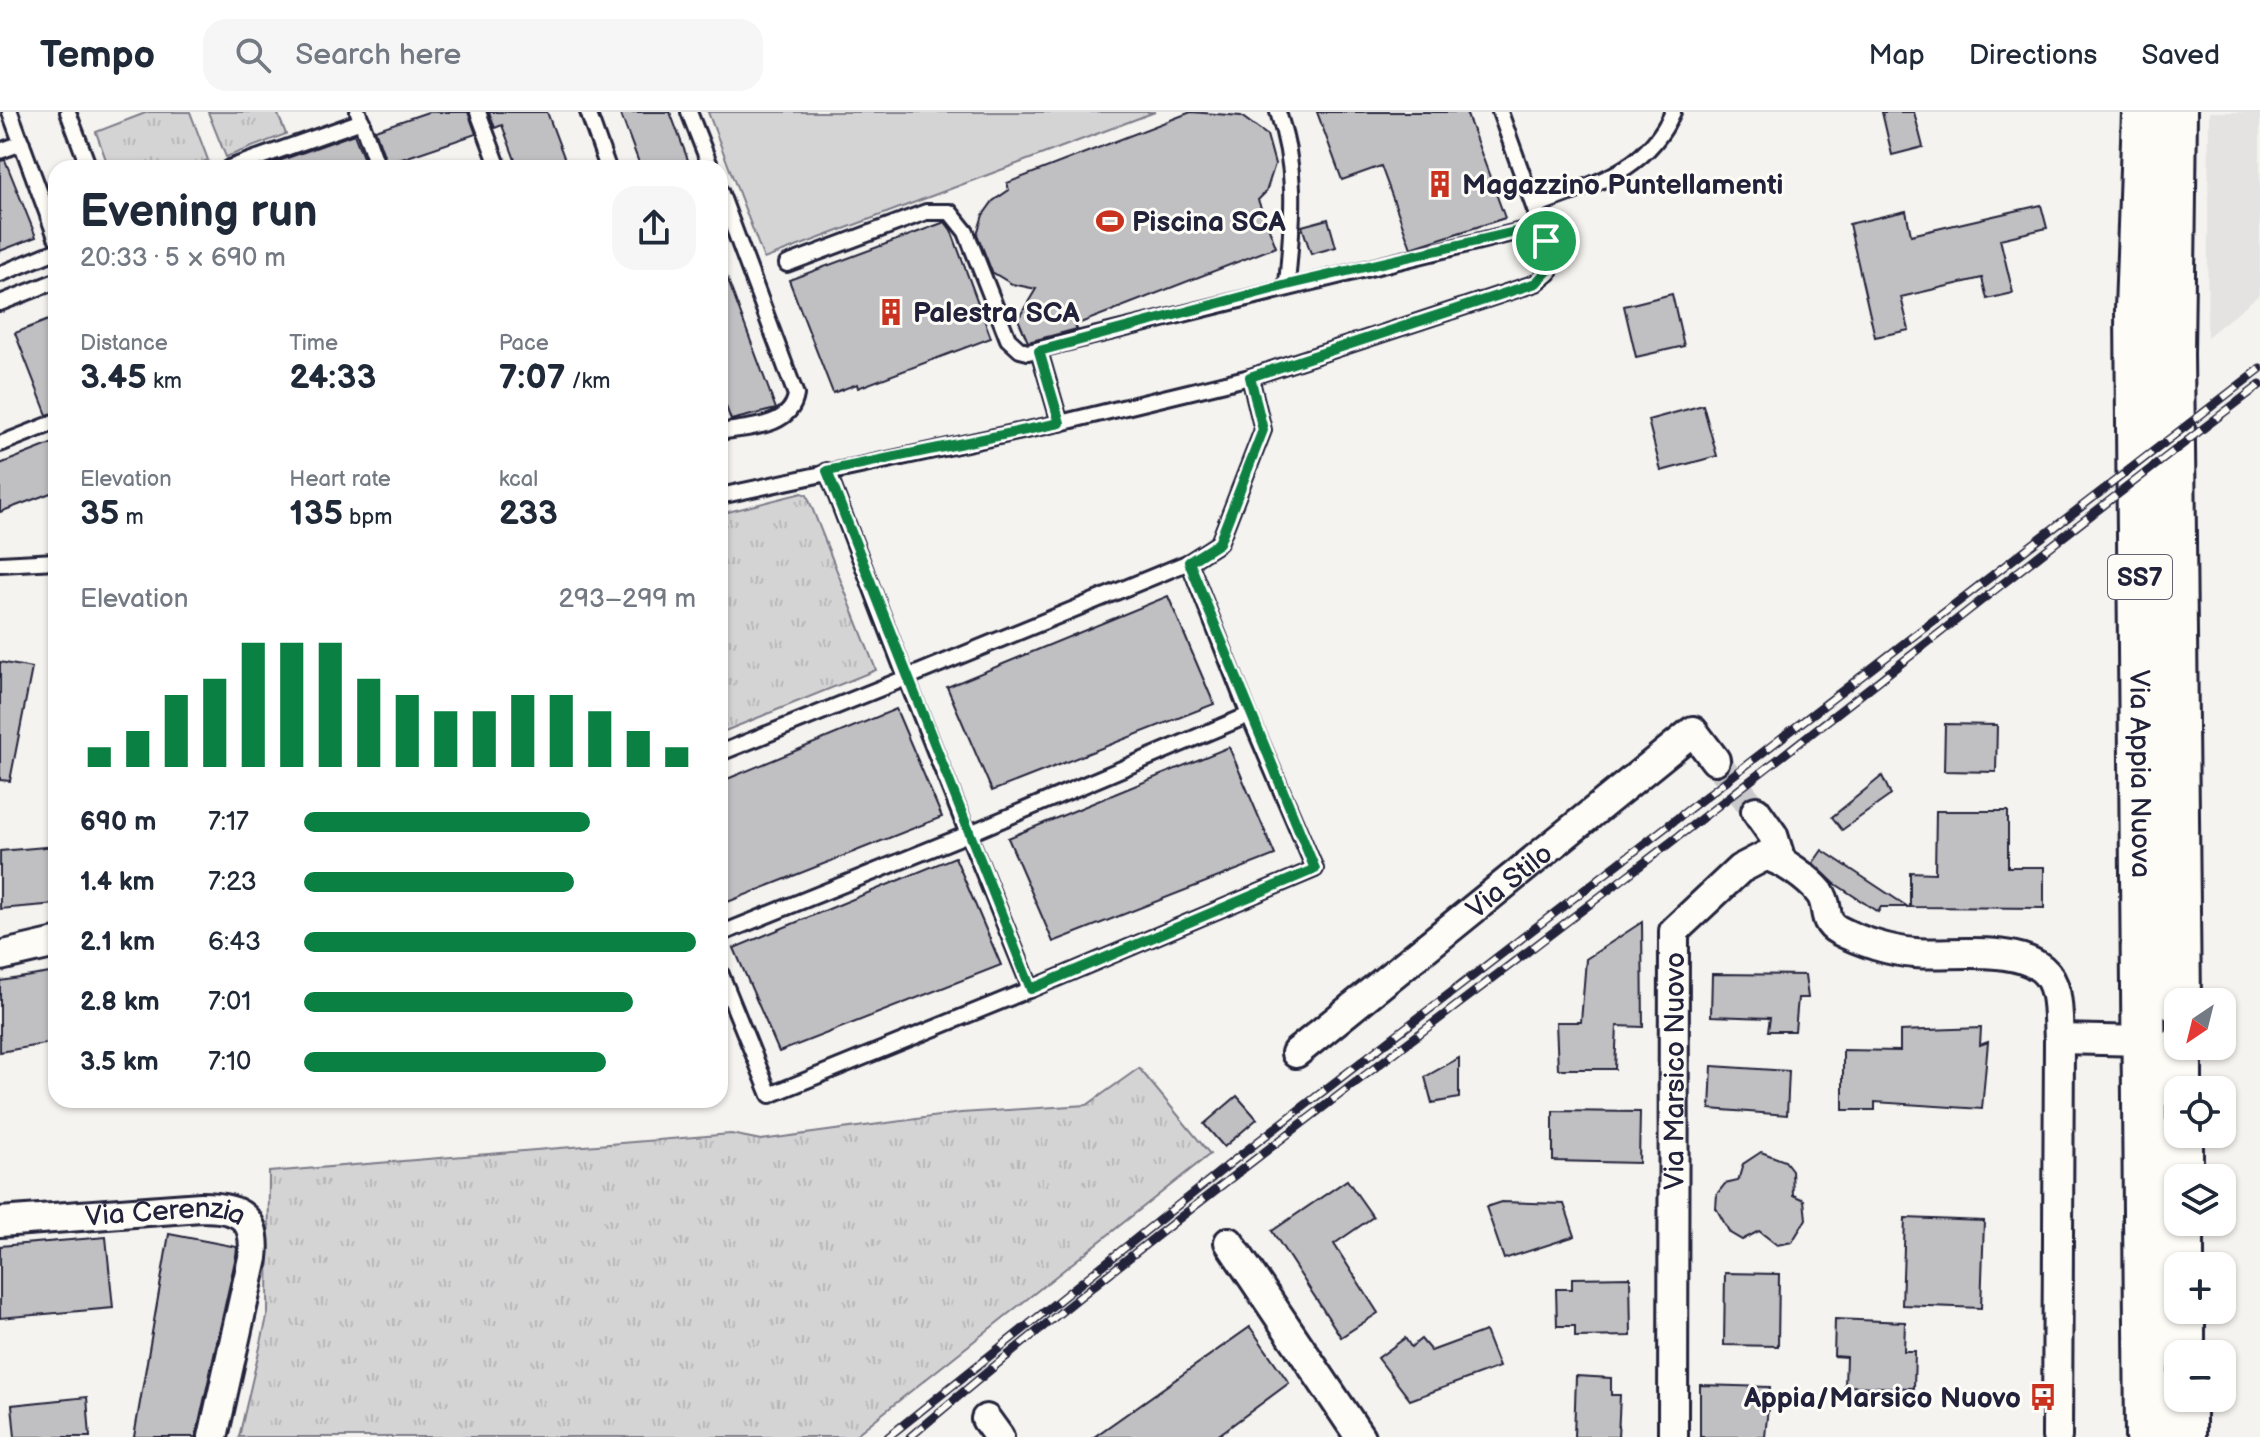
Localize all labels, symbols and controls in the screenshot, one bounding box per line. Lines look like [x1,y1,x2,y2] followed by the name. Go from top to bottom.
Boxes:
[203,19,763,91] search box
[40,33,155,78] text: Tempo
[231,33,275,77] icon: search
[295,37,461,73] text: Search here
[1868,39,1925,72] text: Map
[1969,39,2097,72] text: Directions
[2141,39,2220,72] text: Saved
[1425,169,1455,199] building icon: Magazzino Puntellamenti
[1462,169,1783,202] place label: Magazzino Puntellamenti
[80,186,317,239] text: Evening run
[612,186,696,270] button: share
[1095,206,1125,236] sports icon: Piscina SCA
[1132,206,1286,239] place label: Piscina SCA
[1512,207,1580,275] pin
[1524,219,1568,263] icon: arrive
[80,243,286,274] text: 20:33 · 5 × 690 m
[876,297,906,327] building icon: Palestra SCA
[913,297,1081,330] place label: Palestra SCA
[80,330,168,357] text: Distance
[289,330,338,357] text: Time
[499,330,549,357] text: Pace
[80,357,147,398] text: 3.45
[289,357,376,398] text: 24:33
[499,357,566,398] text: 7:07
[147,368,182,395] text: km
[566,368,610,395] text: /km
[80,466,172,493] text: Elevation
[289,466,391,493] text: Heart rate
[499,466,538,493] text: kcal
[80,493,119,534] text: 35
[289,493,343,534] text: 135
[499,493,558,534] text: 233
[119,504,144,531] text: m
[343,504,392,531] text: bpm
[2108,555,2172,599] road number: SS7
[80,584,188,615] text: Elevation
[559,584,696,615] text: 293–299 m
[2122,670,2157,878] street label: Via Appia Nuova
[80,807,156,838] text: 690 m
[208,807,249,838] text: 7:17
[1460,837,1559,926] street label: Via Stilo
[80,867,155,898] text: 1.4 km
[208,867,257,898] text: 7:23
[80,927,155,958] text: 2.1 km
[208,927,261,958] text: 6:43
[1658,952,1692,1190] street label: Via Marsico Nuovo
[80,987,160,1018] text: 2.8 km
[208,987,251,1018] text: 7:01
[2164,988,2236,1060] north arrow
[2164,988,2236,1412] map controls
[80,1047,159,1078] text: 3.5 km
[208,1047,251,1078] text: 7:10
[2164,1076,2236,1148] button: locate
[2164,1164,2236,1236] button: layers
[84,1192,252,1234] street label: Via Cerenzia
[2164,1252,2236,1324] button: +
[2164,1340,2236,1412] button: −
[1743,1382,2021,1415] place label: Appia/Marsico Nuovo
[2028,1382,2058,1412] bus stop icon: Appia/Marsico Nuovo

